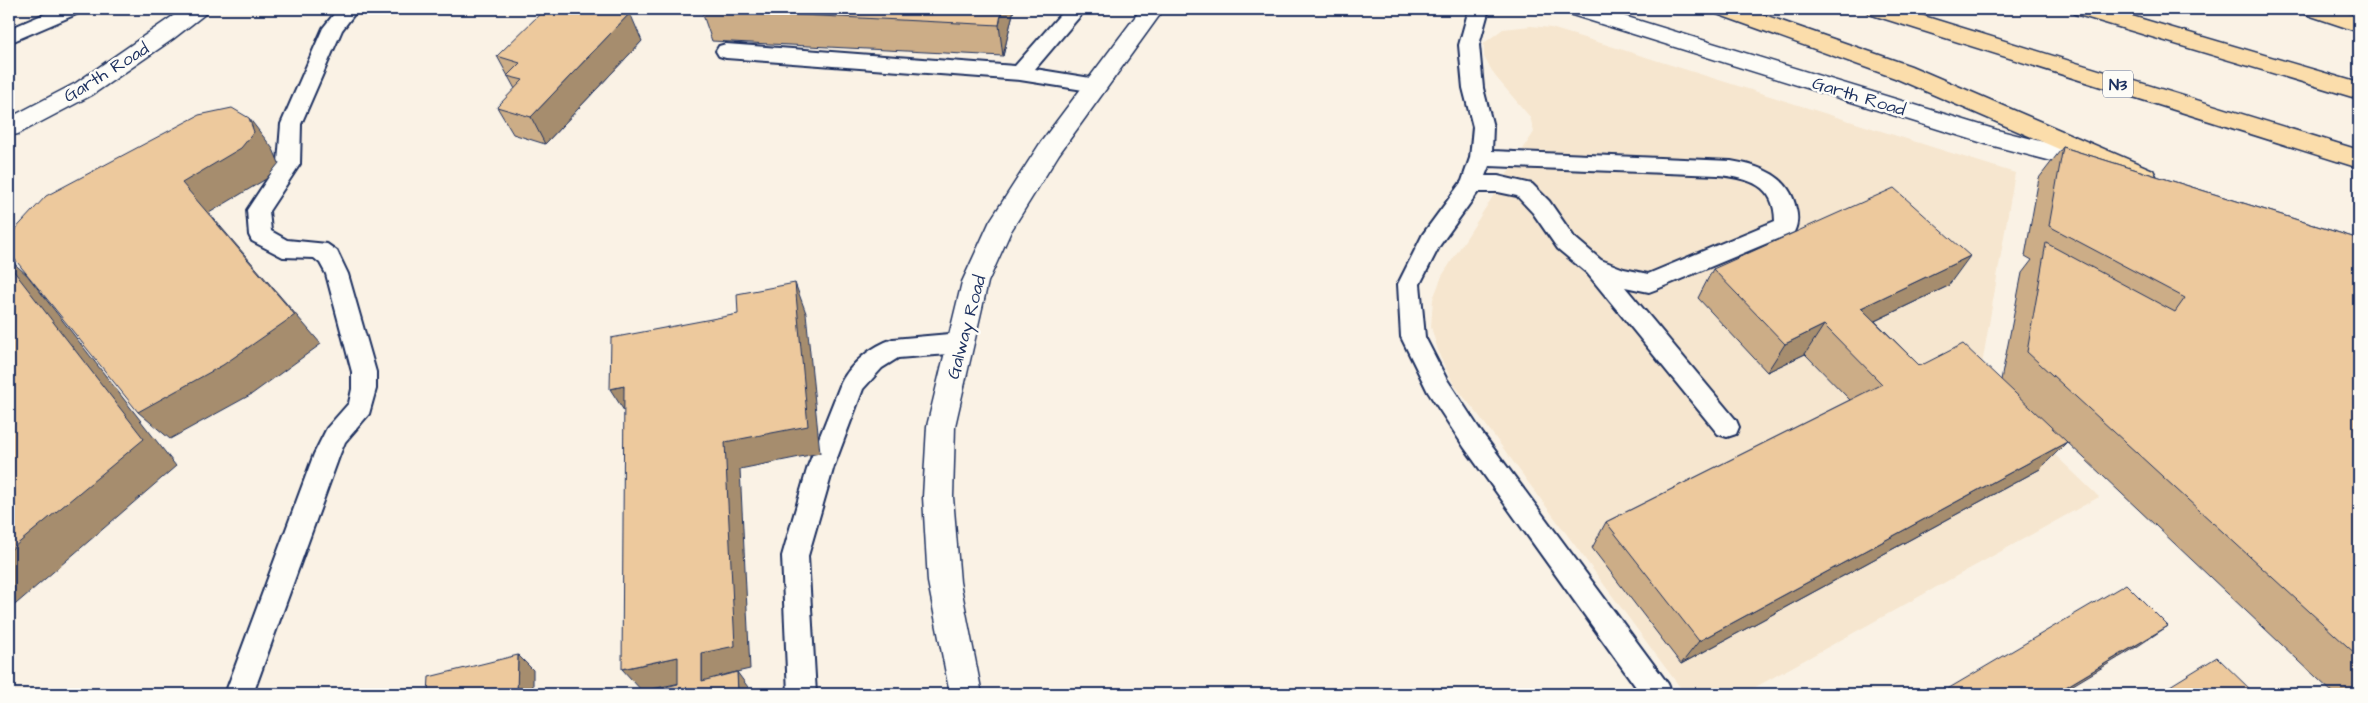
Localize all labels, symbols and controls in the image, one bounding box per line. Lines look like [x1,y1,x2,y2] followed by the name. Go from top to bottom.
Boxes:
[59,36,154,109] street label: Garth Road
[1809,70,1909,123] street label: Garth Road
[2103,70,2133,98] road number: N3
[941,272,993,382] street label: Galway Road

